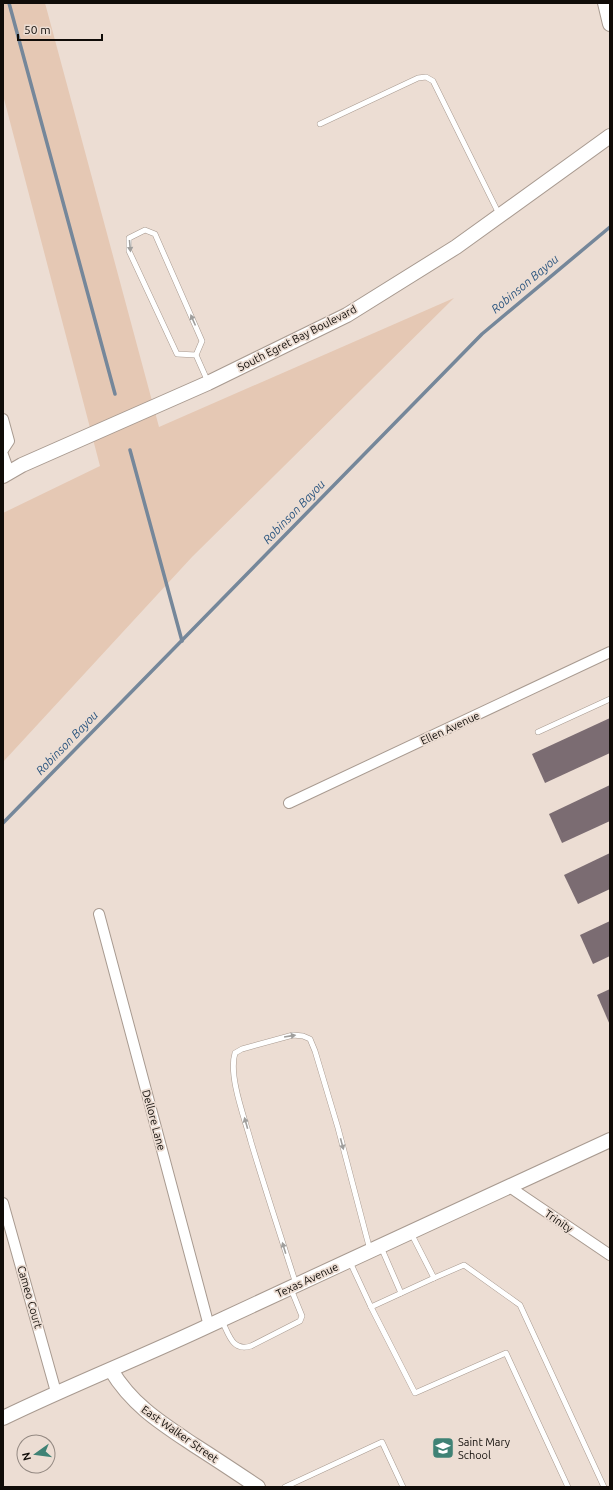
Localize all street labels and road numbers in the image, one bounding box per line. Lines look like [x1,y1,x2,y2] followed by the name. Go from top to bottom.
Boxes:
[236,303,358,373] street label: South Egret Bay Boulevard
[419,709,481,747] street label: Ellen Avenue
[140,1088,168,1152] street label: Dellore Lane
[543,1207,576,1235] street label: Trinity
[274,1260,340,1300] street label: Texas Avenue
[15,1264,45,1330] street label: Cameo Court
[139,1403,221,1465] street label: East Walker Street

